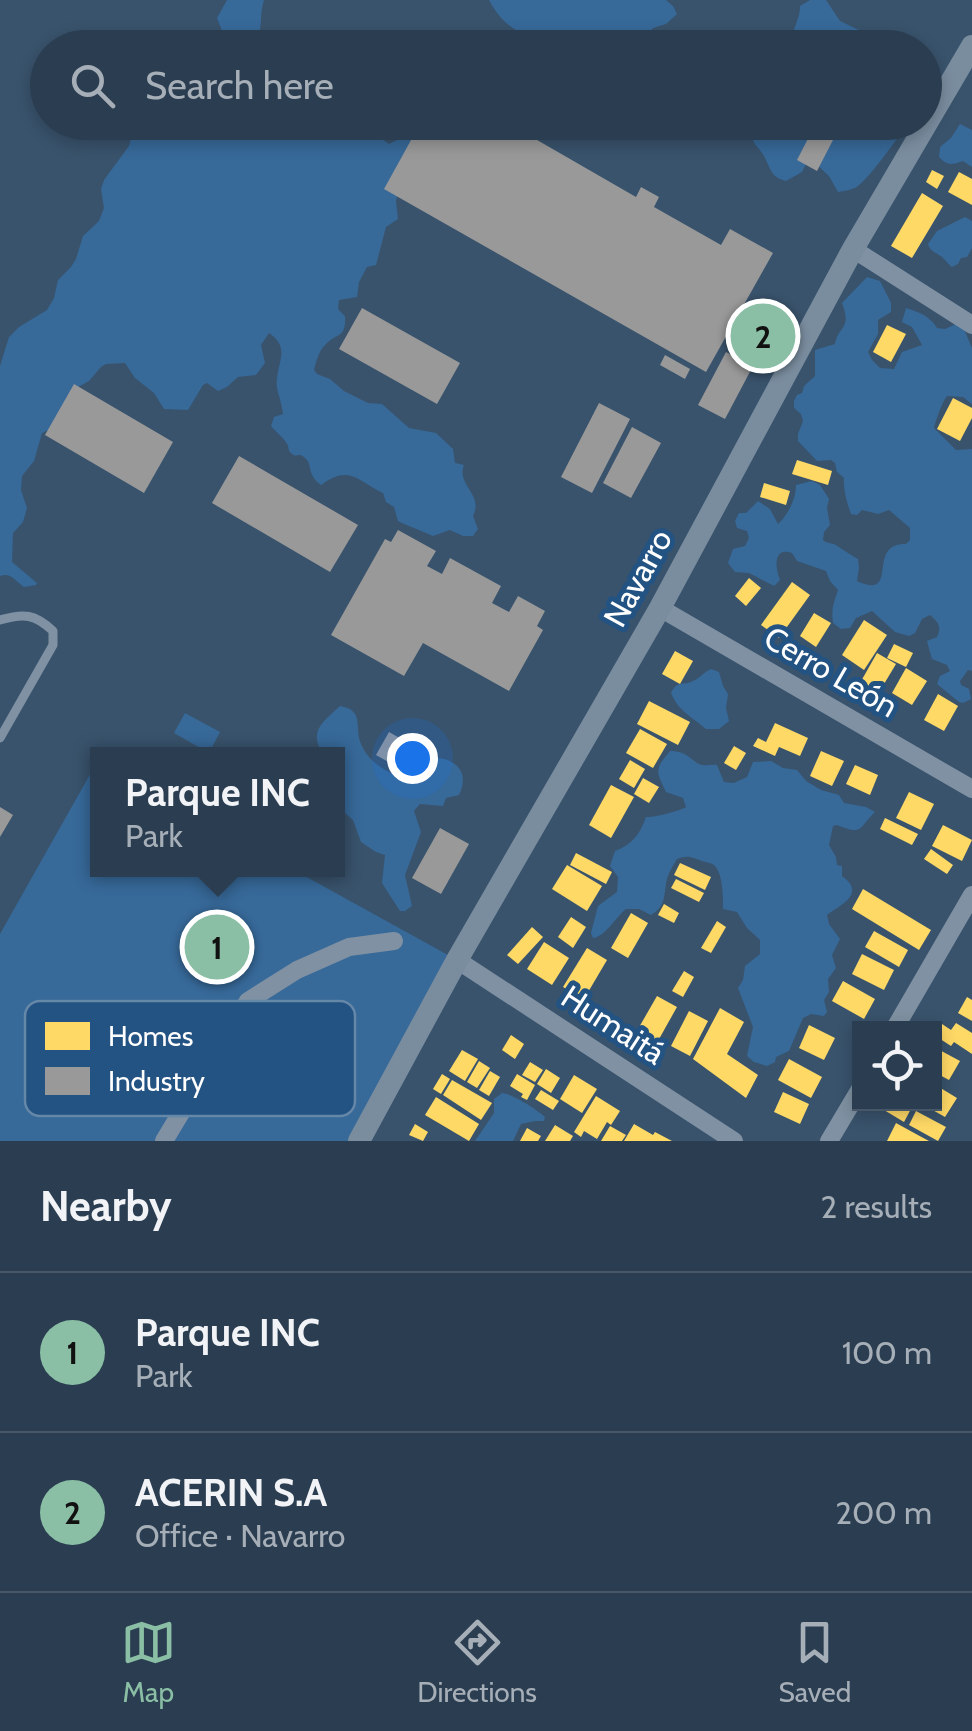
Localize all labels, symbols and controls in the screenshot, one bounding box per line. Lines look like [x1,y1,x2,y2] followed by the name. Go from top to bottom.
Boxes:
[30,30,942,140] search box
[65,58,120,113] icon: search
[145,62,334,109] text: Search here
[730,298,796,374] pin: 2
[595,522,680,633] street label: Navarro
[757,618,905,725] street label: Cerro León
[387,733,438,784] your location
[90,747,345,877] popup
[125,769,310,816] text: Parque INC
[125,816,183,855] text: Park
[184,910,250,984] pin: 1
[554,977,673,1073] street label: Humaitá
[25,1001,355,1116] legend
[108,1019,193,1053] text: Homes
[852,1021,942,1111] map controls
[852,1021,942,1111] button: locate
[108,1064,205,1098] text: Industry
[40,1180,172,1232] text: Nearby
[821,1187,932,1226] text: 2 results
[135,1309,320,1356] text: Parque INC
[67,1333,78,1372] text: 1
[842,1333,932,1372] text: 100 m
[135,1356,193,1395] text: Park
[135,1469,327,1516] text: ACERIN S.A
[64,1493,81,1532] text: 2
[835,1493,932,1532] text: 200 m
[135,1516,345,1555] text: Office · Navarro
[121,1615,176,1709] tab: Map
[417,1615,537,1709] tab: Directions
[779,1615,851,1709] tab: Saved

